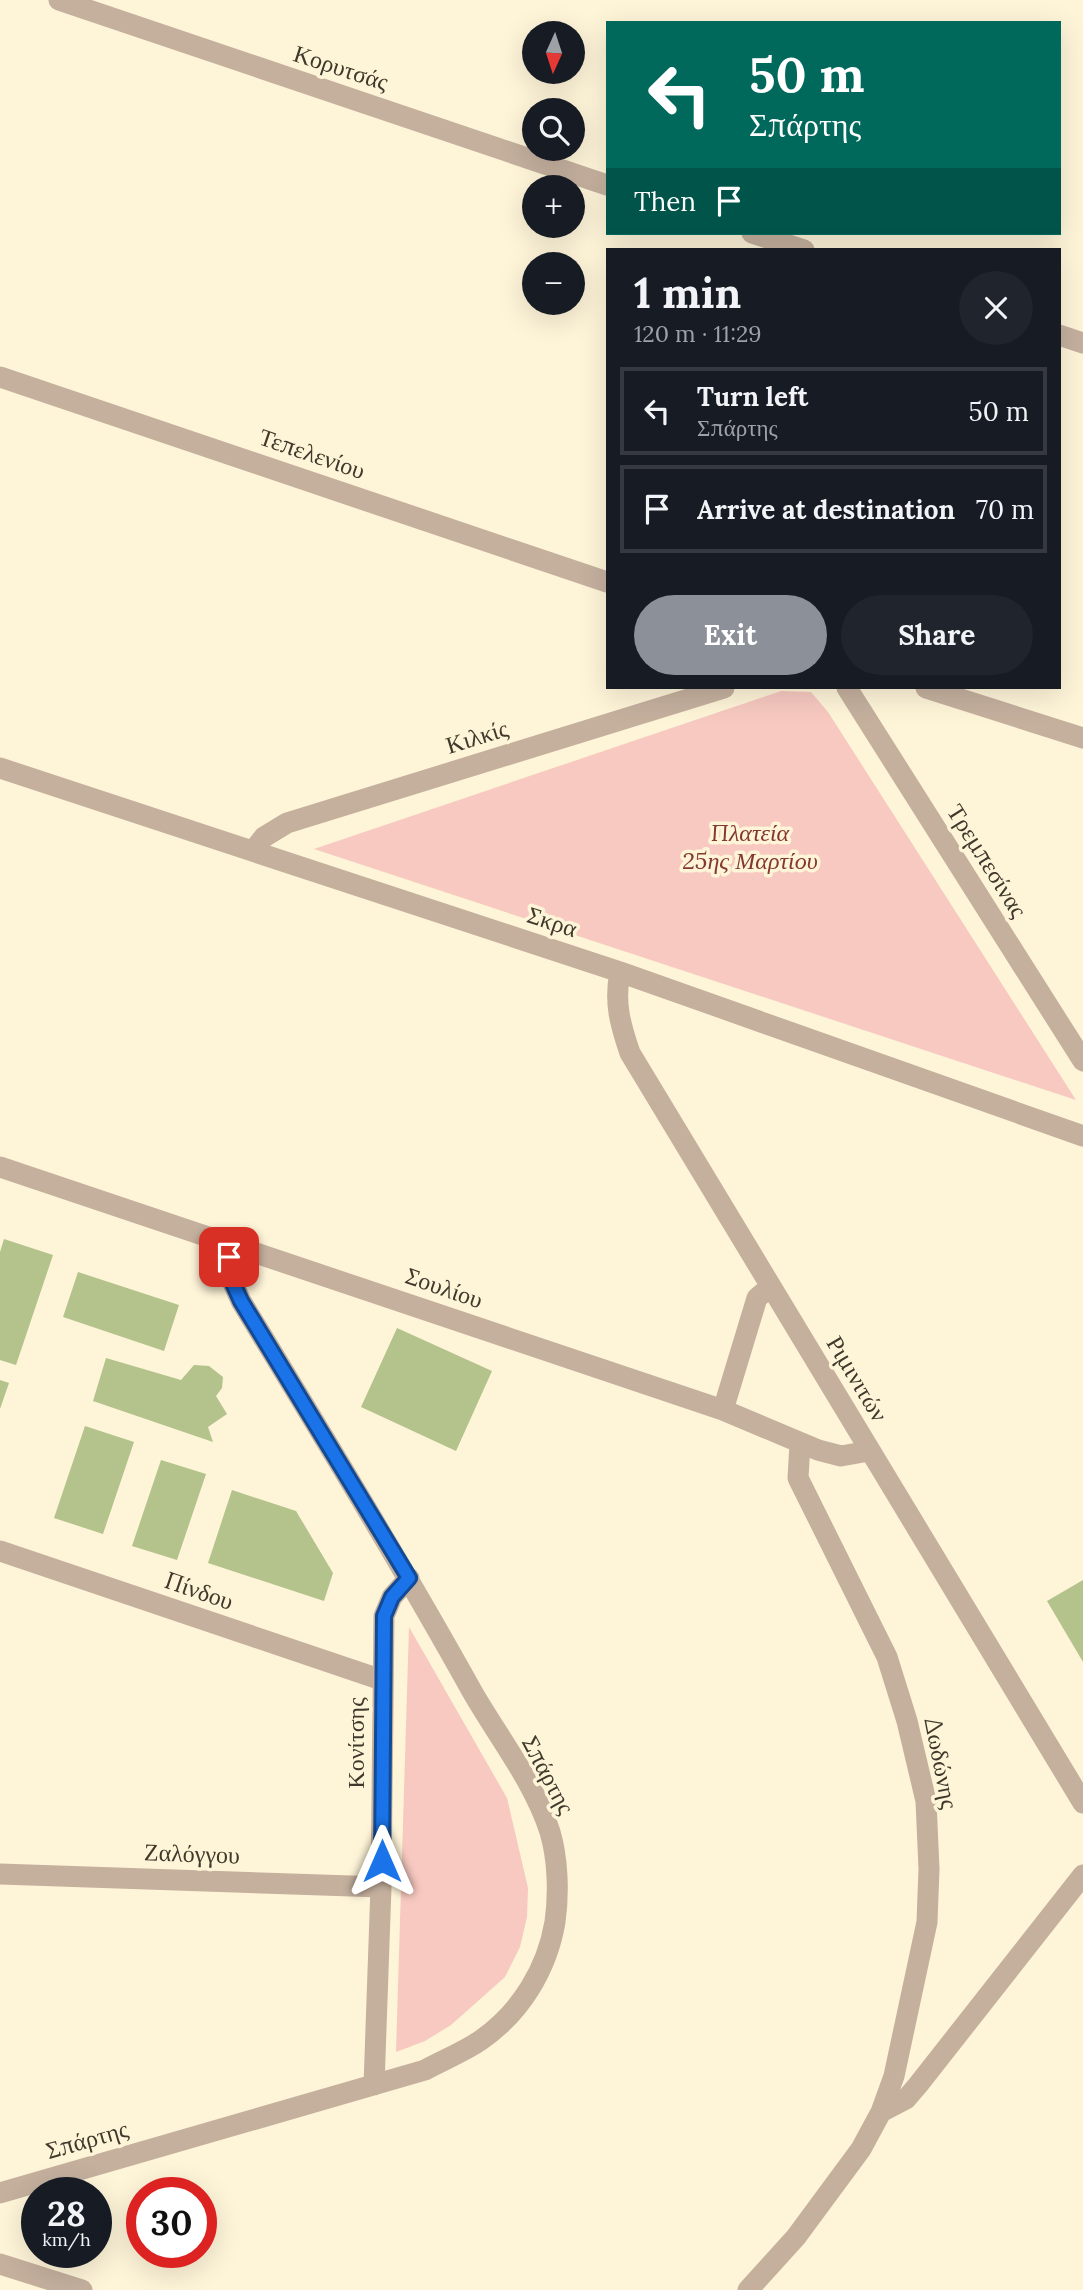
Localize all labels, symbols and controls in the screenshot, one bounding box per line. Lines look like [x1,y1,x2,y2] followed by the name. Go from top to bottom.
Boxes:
[522,21,584,84] north arrow
[522,21,585,315] map controls
[290,38,393,98] street label: Κορυτσάς
[749,43,865,105] text: 50 m
[634,49,725,140] icon: left
[522,98,585,161] button: search
[749,104,861,145] text: Σπάρτης
[522,175,585,238] button: +
[710,182,748,220] icon: arrive
[634,185,696,218] text: Then
[522,252,585,315] button: −
[634,266,741,320] text: 1 min
[959,271,1033,345] button: close
[634,319,762,348] text: 120 m · 11:29
[697,380,808,413] text: Turn left
[638,392,676,430] icon: left
[969,395,1029,428] text: 50 m
[697,413,778,442] text: Σπάρτης
[255,421,369,486] street label: Τεπελενίου
[638,490,676,528] icon: arrive
[697,493,955,526] text: Arrive at destination
[976,493,1034,526] text: 70 m
[634,595,827,675] button: Exit
[841,595,1033,675] button: Share
[442,712,512,761] street label: Κιλκίς
[940,798,1035,924] street label: Τρεμπεσίνας
[682,817,818,876] park label: Πλατεία 25ης Μαρτίου
[523,899,581,944] street label: Σκρα
[199,1227,259,1287] pin
[210,1238,248,1276] icon: arrive
[401,1260,487,1315] street label: Σουλίου
[820,1330,895,1427] street label: Ριμινιτών
[161,1564,238,1617] street label: Πίνδου
[340,1697,371,1789] street label: Κονίτσης
[917,1715,966,1812] street label: Δωδώνης
[515,1730,582,1820] street label: Σπάρτης
[345,1824,419,1898] position arrow
[144,1836,241,1871] street label: Ζαλόγγου
[42,2113,132,2166] street label: Σπάρτης
[126,2177,217,2268] speed limit sign: 30
[47,2191,86,2236] text: 28
[42,2228,91,2251] text: km/h

